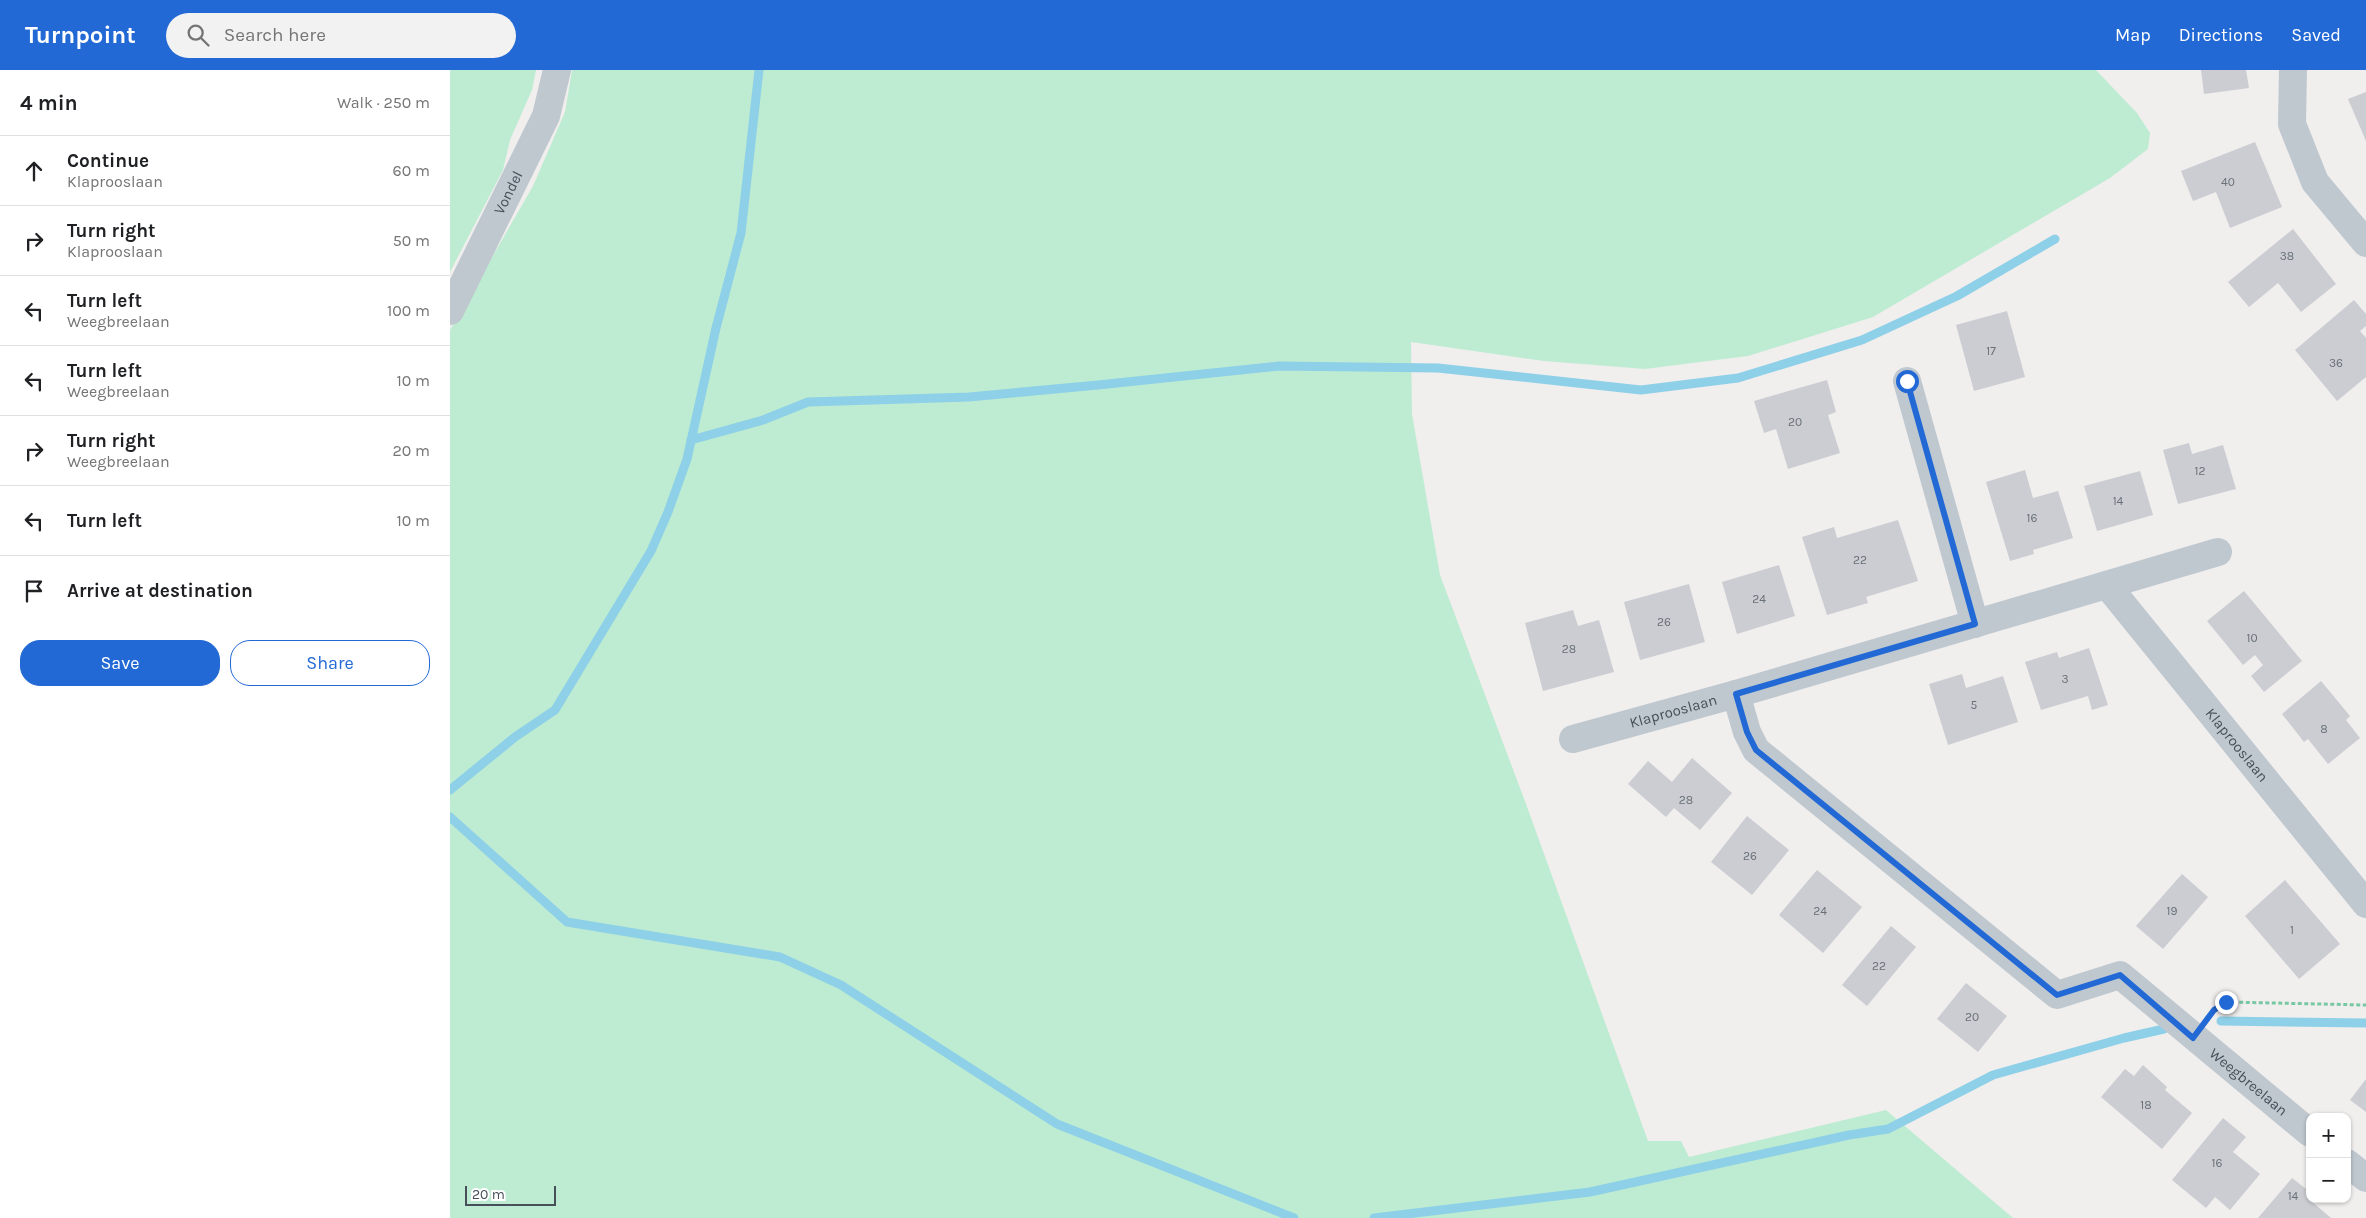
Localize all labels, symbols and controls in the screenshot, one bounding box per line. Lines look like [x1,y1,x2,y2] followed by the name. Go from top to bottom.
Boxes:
[166,13,516,58] search box
[25,21,136,49] text: Turnpoint
[184,21,212,49] icon: search
[224,24,326,46] text: Search here
[2115,24,2151,46] text: Map
[2179,24,2263,46] text: Directions
[2291,24,2341,46] text: Saved
[20,91,78,115] text: 4 min
[337,93,430,112] text: Walk · 250 m
[67,150,149,172] text: Continue
[20,157,48,185] icon: ahead
[393,161,430,180] text: 60 m
[490,168,527,217] street label: Vondel
[67,172,163,191] text: Klaprooslaan
[2221,175,2235,189] house number: 40
[67,220,156,242] text: Turn right
[20,227,48,255] icon: right
[393,231,430,250] text: 50 m
[67,242,163,261] text: Klaprooslaan
[2280,249,2294,263] house number: 38
[67,290,142,312] text: Turn left
[20,297,48,325] icon: left
[387,301,430,320] text: 100 m
[67,312,170,331] text: Weegbreelaan
[1986,344,1996,358] house number: 17
[2329,356,2343,370] house number: 36
[67,360,142,382] text: Turn left
[20,367,48,395] icon: left
[1896,370,1919,393] route start
[396,371,430,390] text: 10 m
[67,382,170,401] text: Weegbreelaan
[1788,415,1802,429] house number: 20
[67,430,156,452] text: Turn right
[20,437,48,465] icon: right
[392,441,430,460] text: 20 m
[67,452,170,471] text: Weegbreelaan
[2195,464,2206,478] house number: 12
[2113,494,2124,508] house number: 14
[20,507,48,535] icon: left
[67,510,142,532] text: Turn left
[396,511,430,530] text: 10 m
[2027,511,2038,525] house number: 16
[1853,553,1867,567] house number: 22
[20,577,48,605] icon: arrive
[67,580,253,602] text: Arrive at destination
[1752,592,1766,606] house number: 24
[1657,615,1671,629] house number: 26
[2246,631,2258,645] house number: 10
[20,640,220,686] button: Save
[230,640,430,686] button: Share
[1562,642,1576,656] house number: 28
[2061,672,2069,686] house number: 3
[1628,691,1719,732] street label: Klaprooslaan
[1971,698,1978,712] house number: 5
[2202,704,2272,785] street label: Klaprooslaan
[2320,722,2328,736] house number: 8
[1679,793,1693,807] house number: 28
[1743,849,1757,863] house number: 26
[1813,904,1827,918] house number: 24
[2167,904,2177,918] house number: 19
[2290,923,2294,937] house number: 1
[1872,959,1886,973] house number: 22
[2215,991,2238,1014] route end
[1965,1010,1979,1024] house number: 20
[2206,1044,2291,1120] street label: Weegbreelaan
[2140,1098,2152,1112] house number: 18
[2306,1113,2351,1203] map controls
[2306,1113,2351,1158] button: +
[2212,1156,2223,1170] house number: 16
[2306,1158,2351,1203] button: −
[465,1183,556,1206] scale bar
[472,1186,505,1203] text: 20 m
[2288,1189,2299,1203] house number: 14

